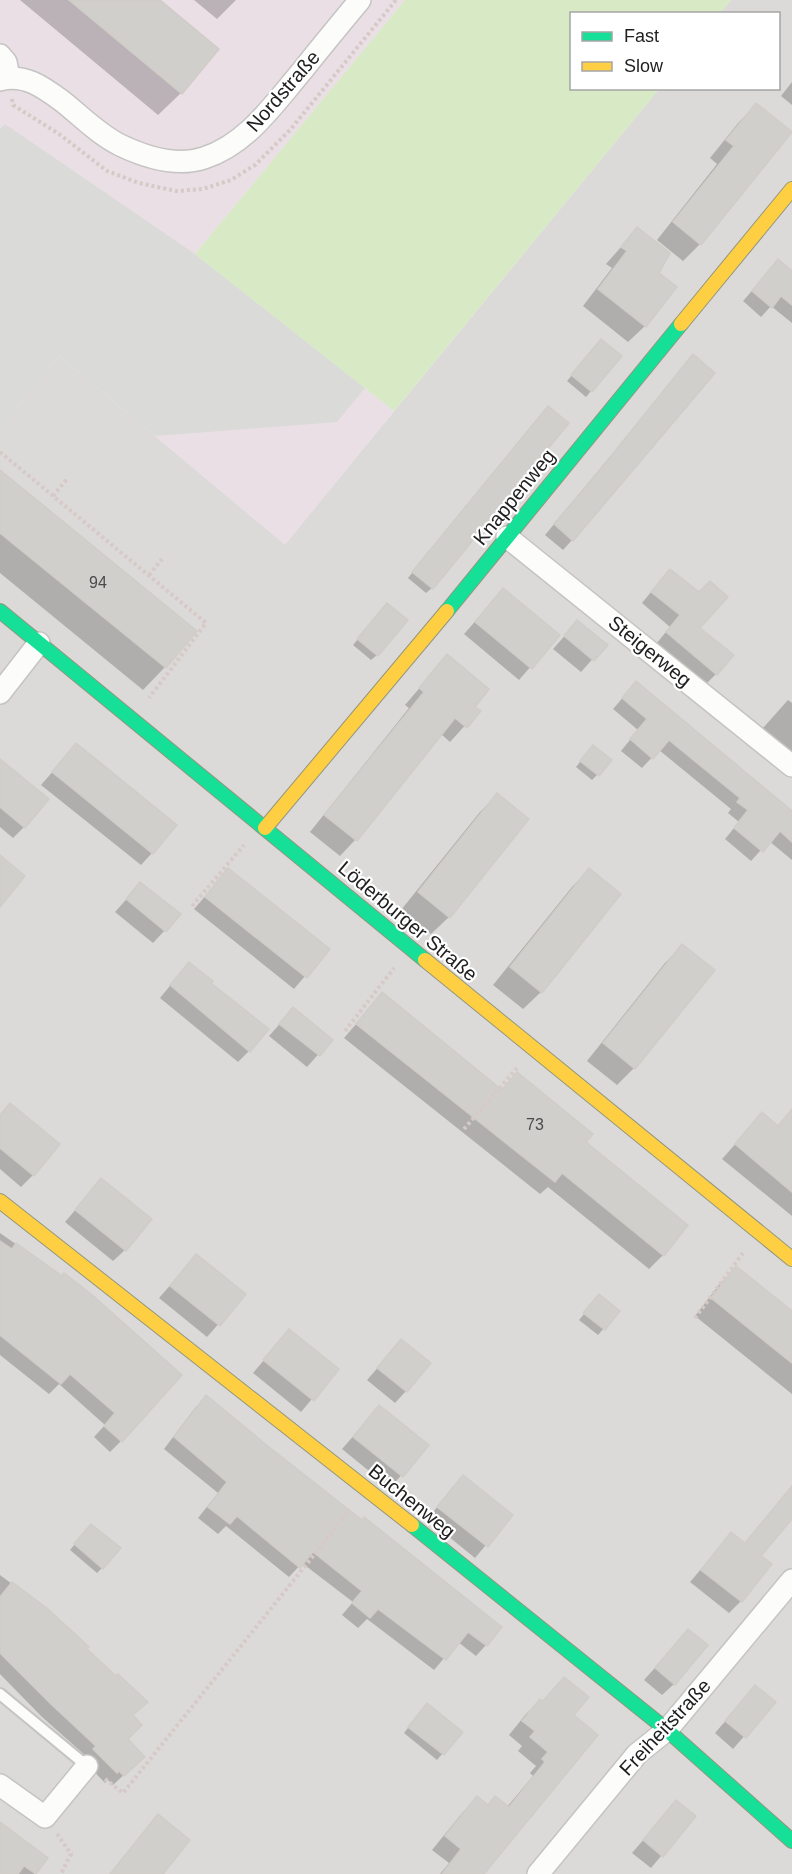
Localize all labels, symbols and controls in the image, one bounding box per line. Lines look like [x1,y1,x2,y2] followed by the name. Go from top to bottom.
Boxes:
[570,12,780,90] legend
[624,26,659,46] text: Fast
[242,46,324,136] street label: Nordstraße
[624,56,664,76] text: Slow
[469,445,559,549] street label: Knappenweg
[89,574,107,591] house number: 94
[604,611,696,691] street label: Steigerweg
[334,856,482,986] street label: Löderburger Straße
[526,1116,544,1133] house number: 73
[364,1460,460,1542] street label: Buchenweg
[615,1674,715,1780] street label: Freiheitstraße

